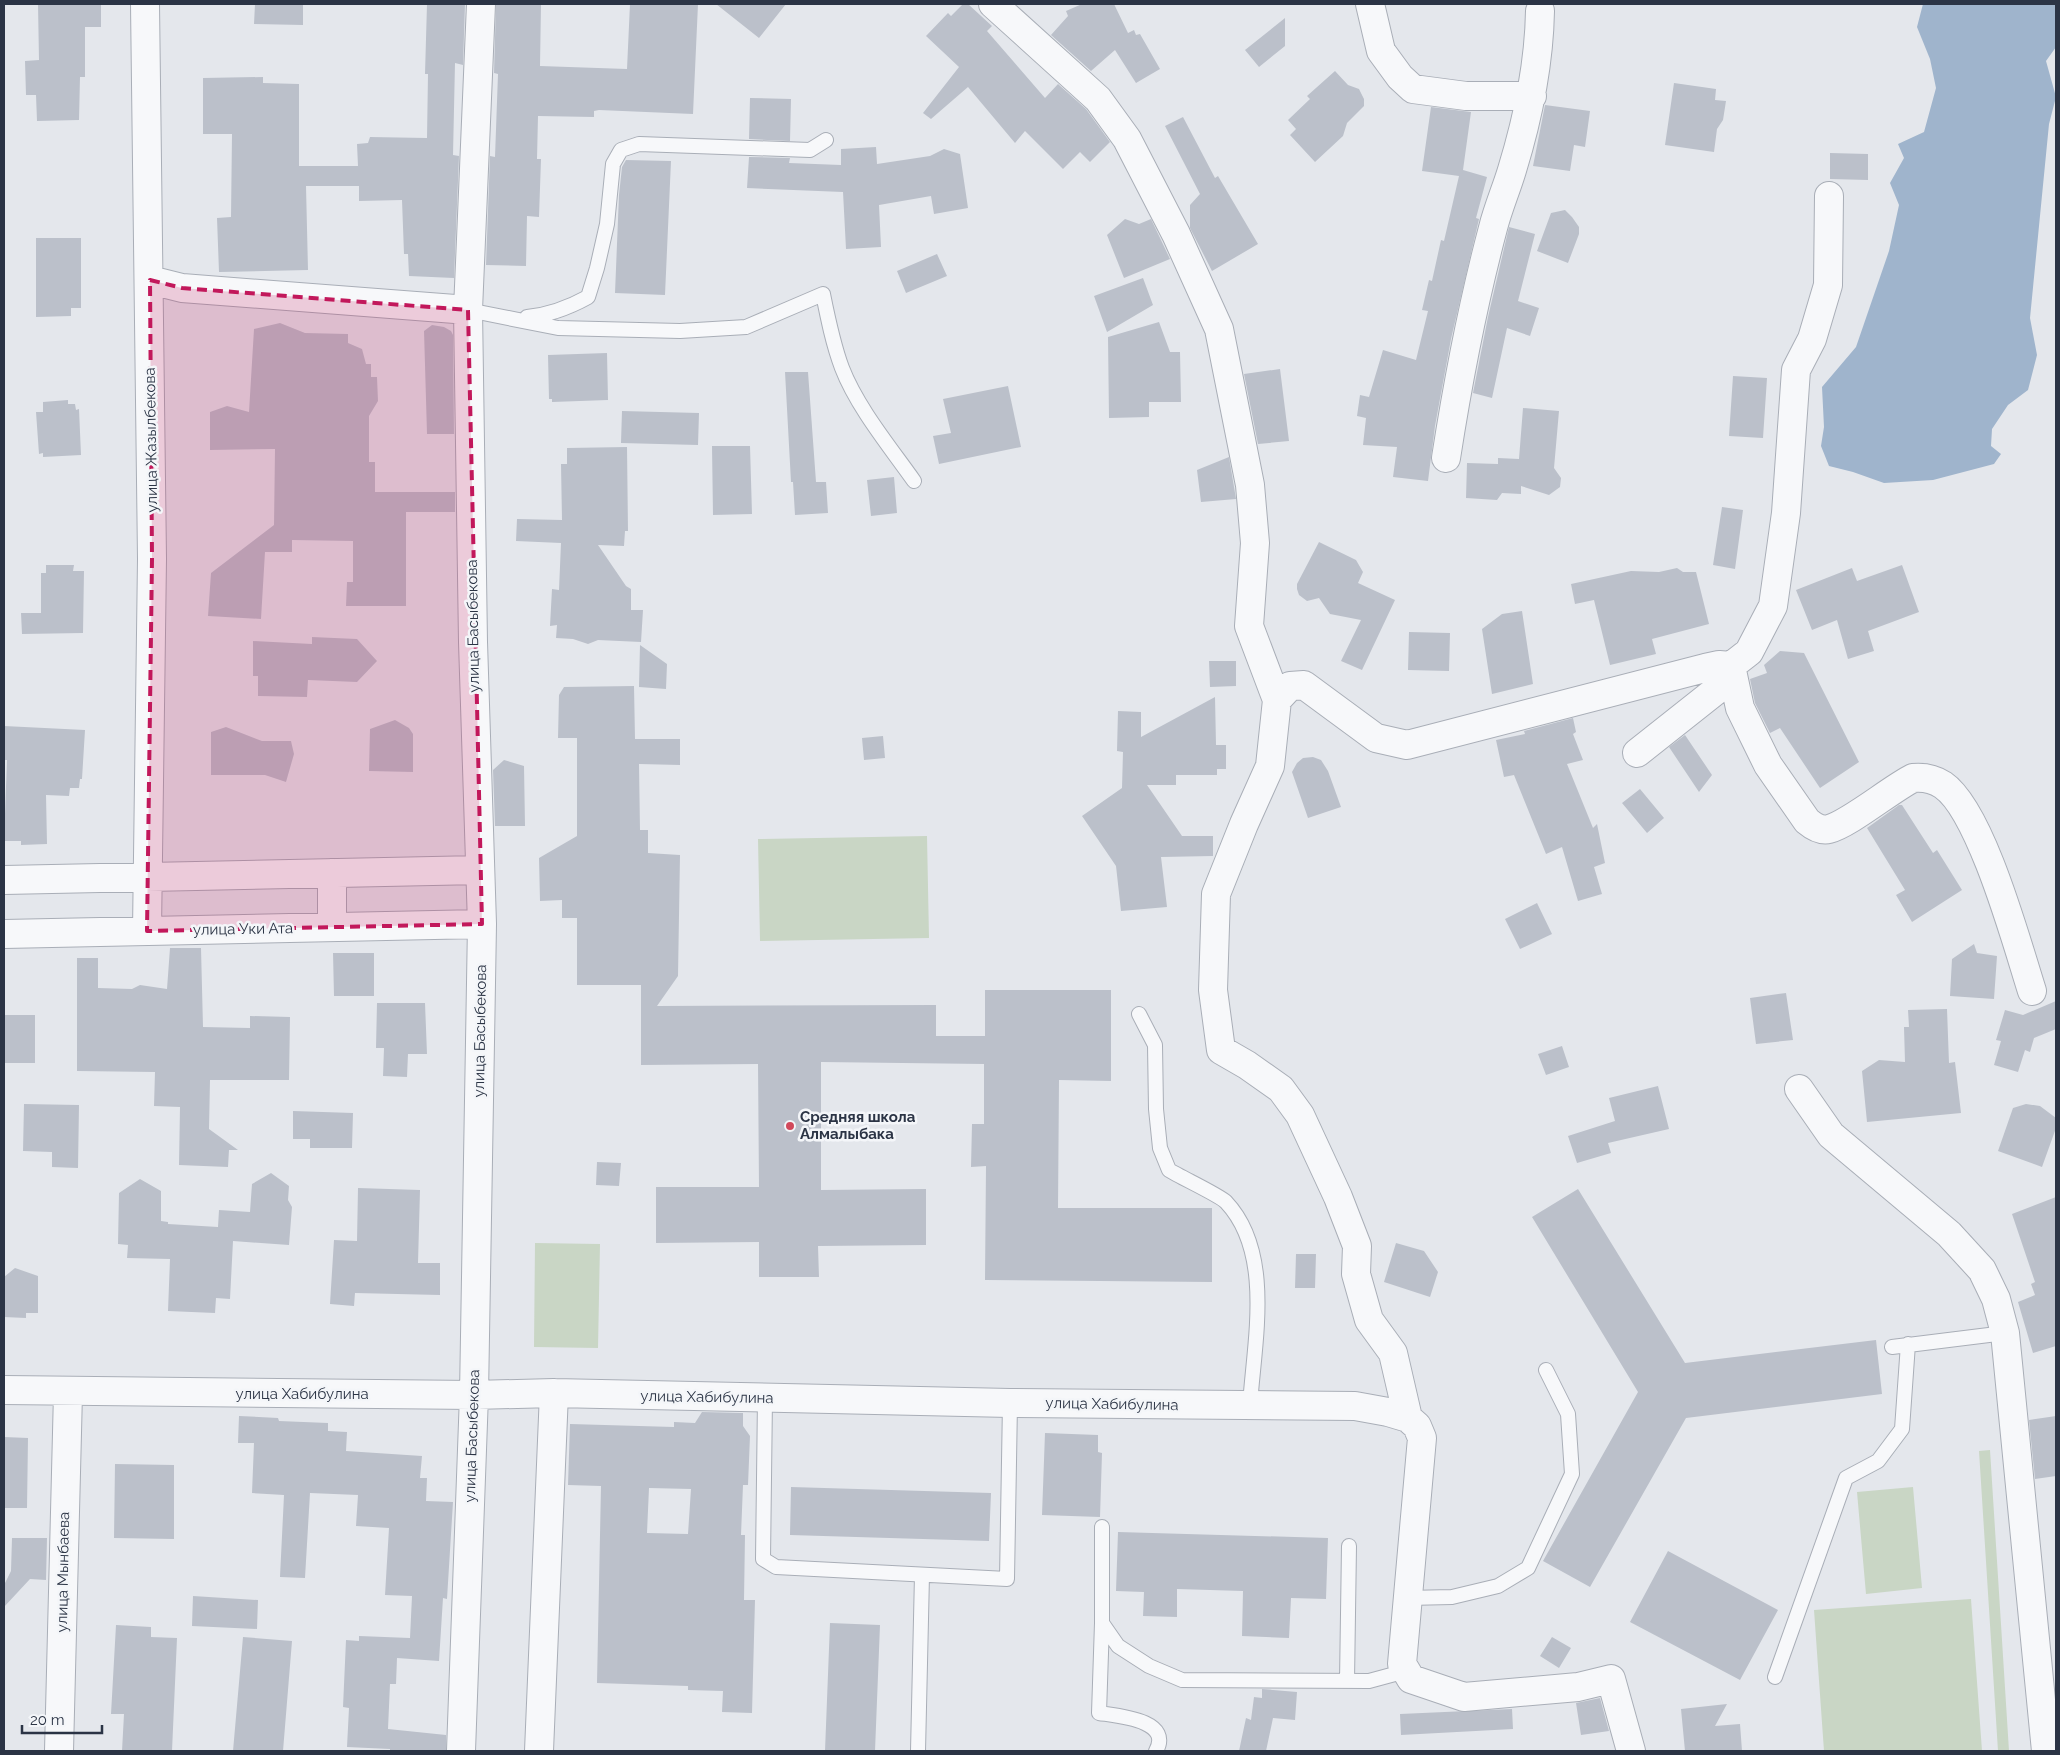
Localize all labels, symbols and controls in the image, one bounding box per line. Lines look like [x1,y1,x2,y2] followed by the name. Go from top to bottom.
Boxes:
[141,367,161,513] street label: улица Жазылбекова
[463,559,483,693] street label: улица Басыбекова
[193,919,293,939] street label: улица Уки Ата
[470,964,490,1098] street label: улица Басыбекова
[800,1108,916,1143] place label: Средняя школа Алмалыбака
[784,1120,796,1132] marker: Средняя школа Алмалыбака
[461,1369,483,1503] street label: улица Басыбекова
[235,1385,369,1403] street label: улица Хабибулина
[640,1387,774,1407] street label: улица Хабибулина
[1045,1394,1179,1414] street label: улица Хабибулина
[53,1512,73,1632] street label: улица Мынбаева
[22,1702,102,1734] scale bar
[30,1711,65,1729] text: 20 m

